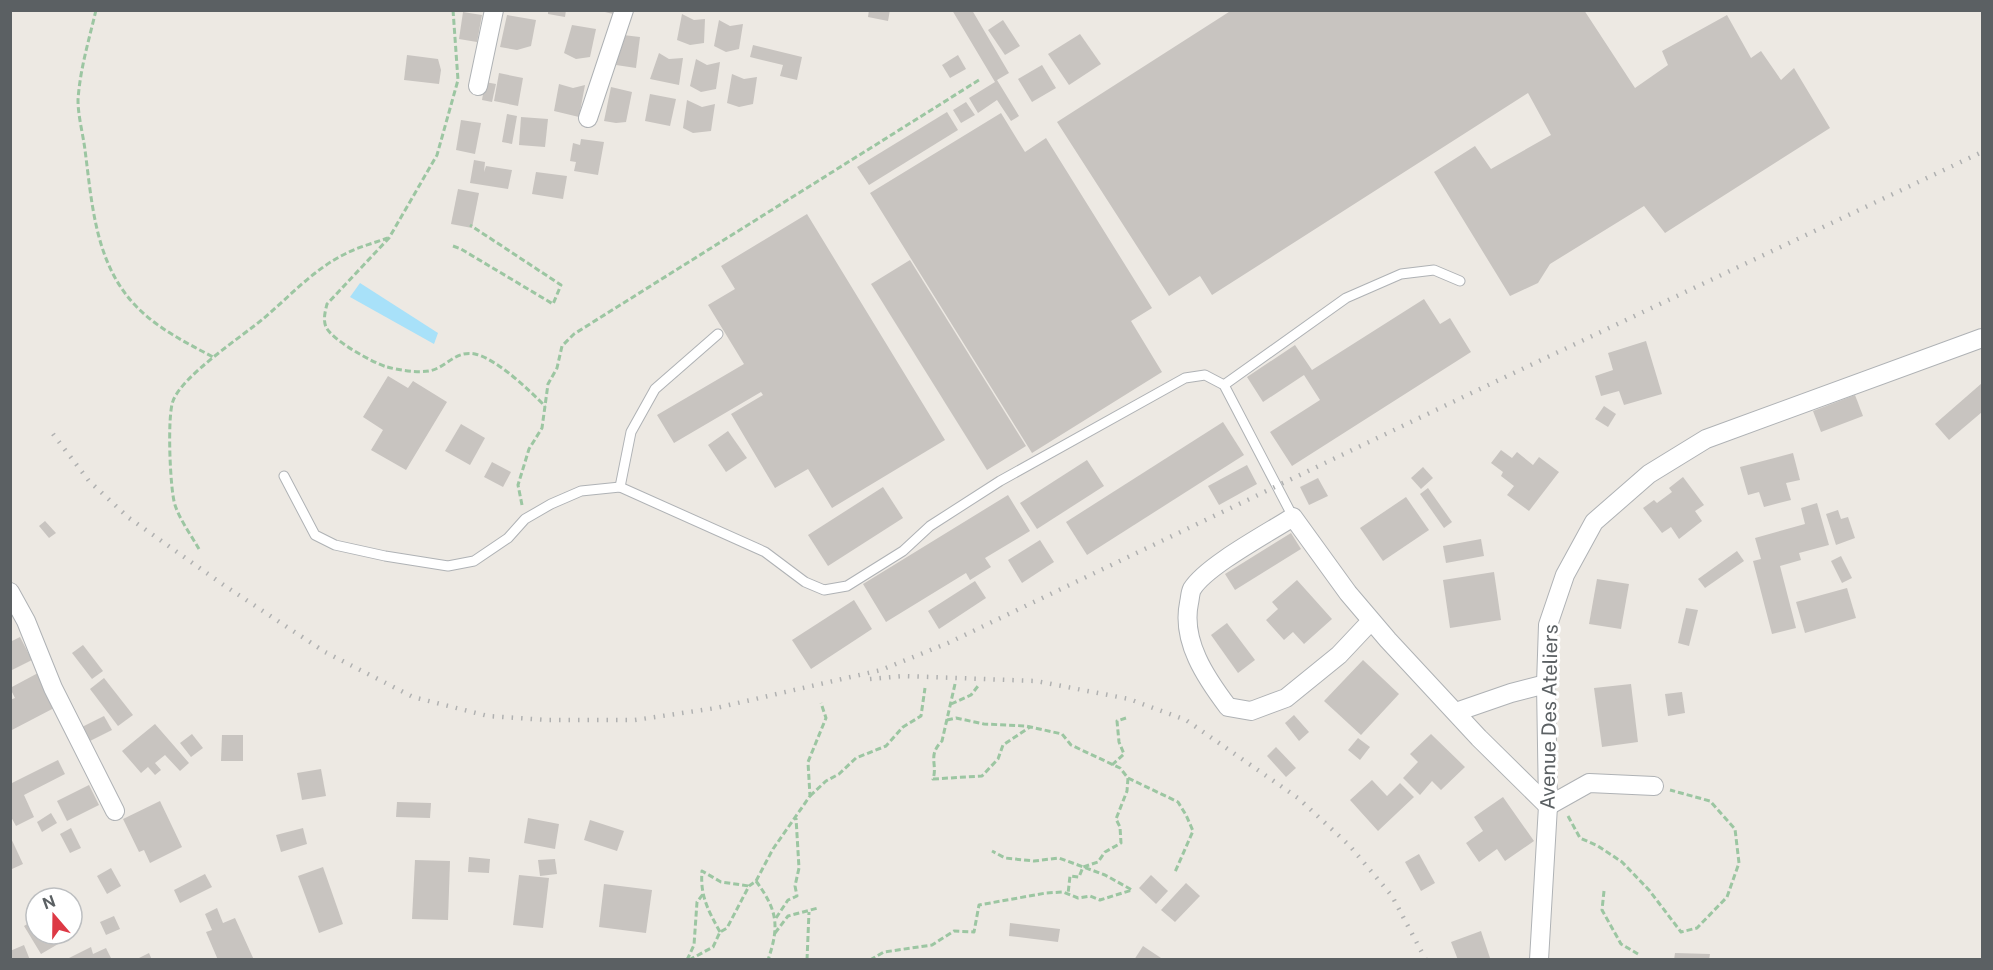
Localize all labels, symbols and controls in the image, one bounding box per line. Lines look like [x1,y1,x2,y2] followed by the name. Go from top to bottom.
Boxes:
[1535,624,1563,810] street label: Avenue Des Ateliers
[24,886,84,946] north arrow
[40,891,58,913] text: N

